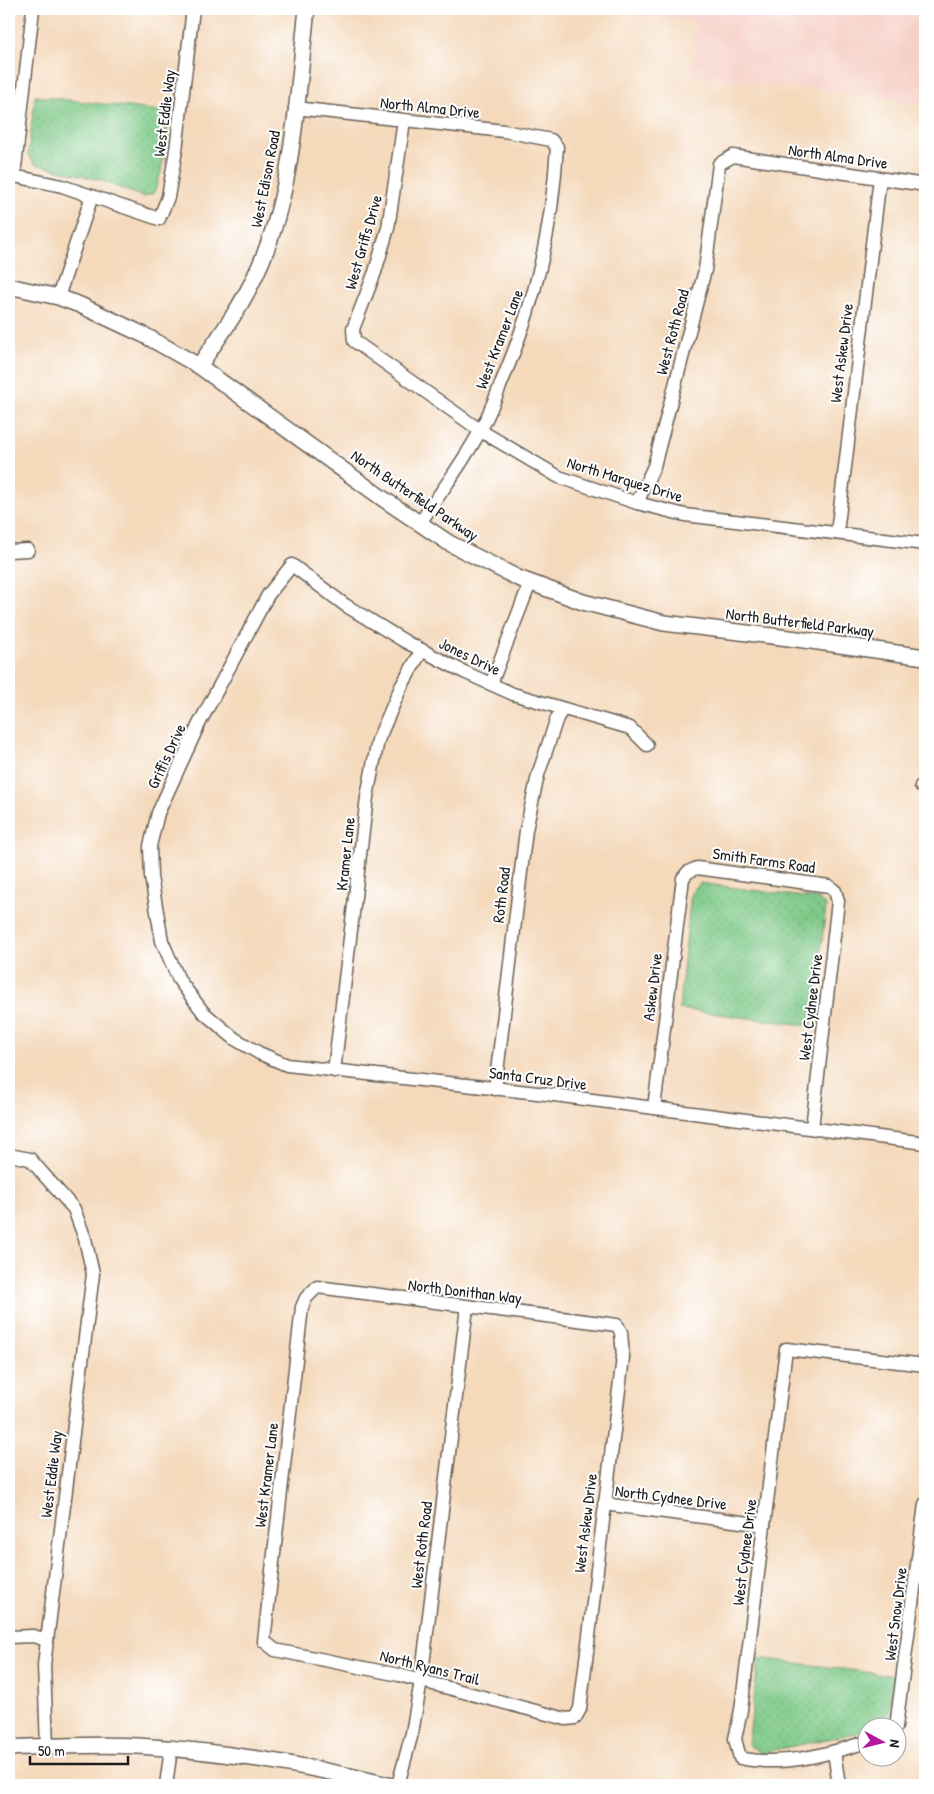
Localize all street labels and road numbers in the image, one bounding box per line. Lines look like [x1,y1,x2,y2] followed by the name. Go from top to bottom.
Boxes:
[148,68,180,158] street label: West Eddie Way
[379,91,482,123] street label: North Alma Drive
[245,129,285,229] street label: West Edison Road
[787,138,890,174] street label: North Alma Drive
[339,192,387,292] street label: West Griffs Drive
[470,285,528,392] street label: West Kramer Lane
[650,287,694,377] street label: West Roth Road
[824,302,858,404] street label: West Askew Drive
[347,444,483,546] street label: North Butterfield Parkway
[565,451,686,507] street label: North Marquez Drive
[725,602,876,642] street label: North Butterfield Parkway
[436,632,505,681] street label: Jones Drive
[141,719,191,792] street label: Griffis Drive
[330,816,360,892] street label: Kramer Lane
[711,842,817,878] street label: Smith Farms Road
[487,866,515,924] street label: Roth Road
[637,951,667,1022] street label: Askew Drive
[793,952,828,1061] street label: West Cydnee Drive
[488,1061,589,1095] street label: Santa Cruz Drive
[407,1273,523,1309] street label: North Donithan Way
[249,1421,283,1529] street label: West Kramer Lane
[35,1429,67,1519] street label: West Eddie Way
[568,1472,602,1574] street label: West Askew Drive
[614,1479,729,1515] street label: North Cydnee Drive
[727,1497,762,1606] street label: West Cydnee Drive
[405,1500,437,1590] street label: West Roth Road
[878,1565,912,1662] street label: West Snow Drive
[378,1644,483,1690] street label: North Ryans Trail

